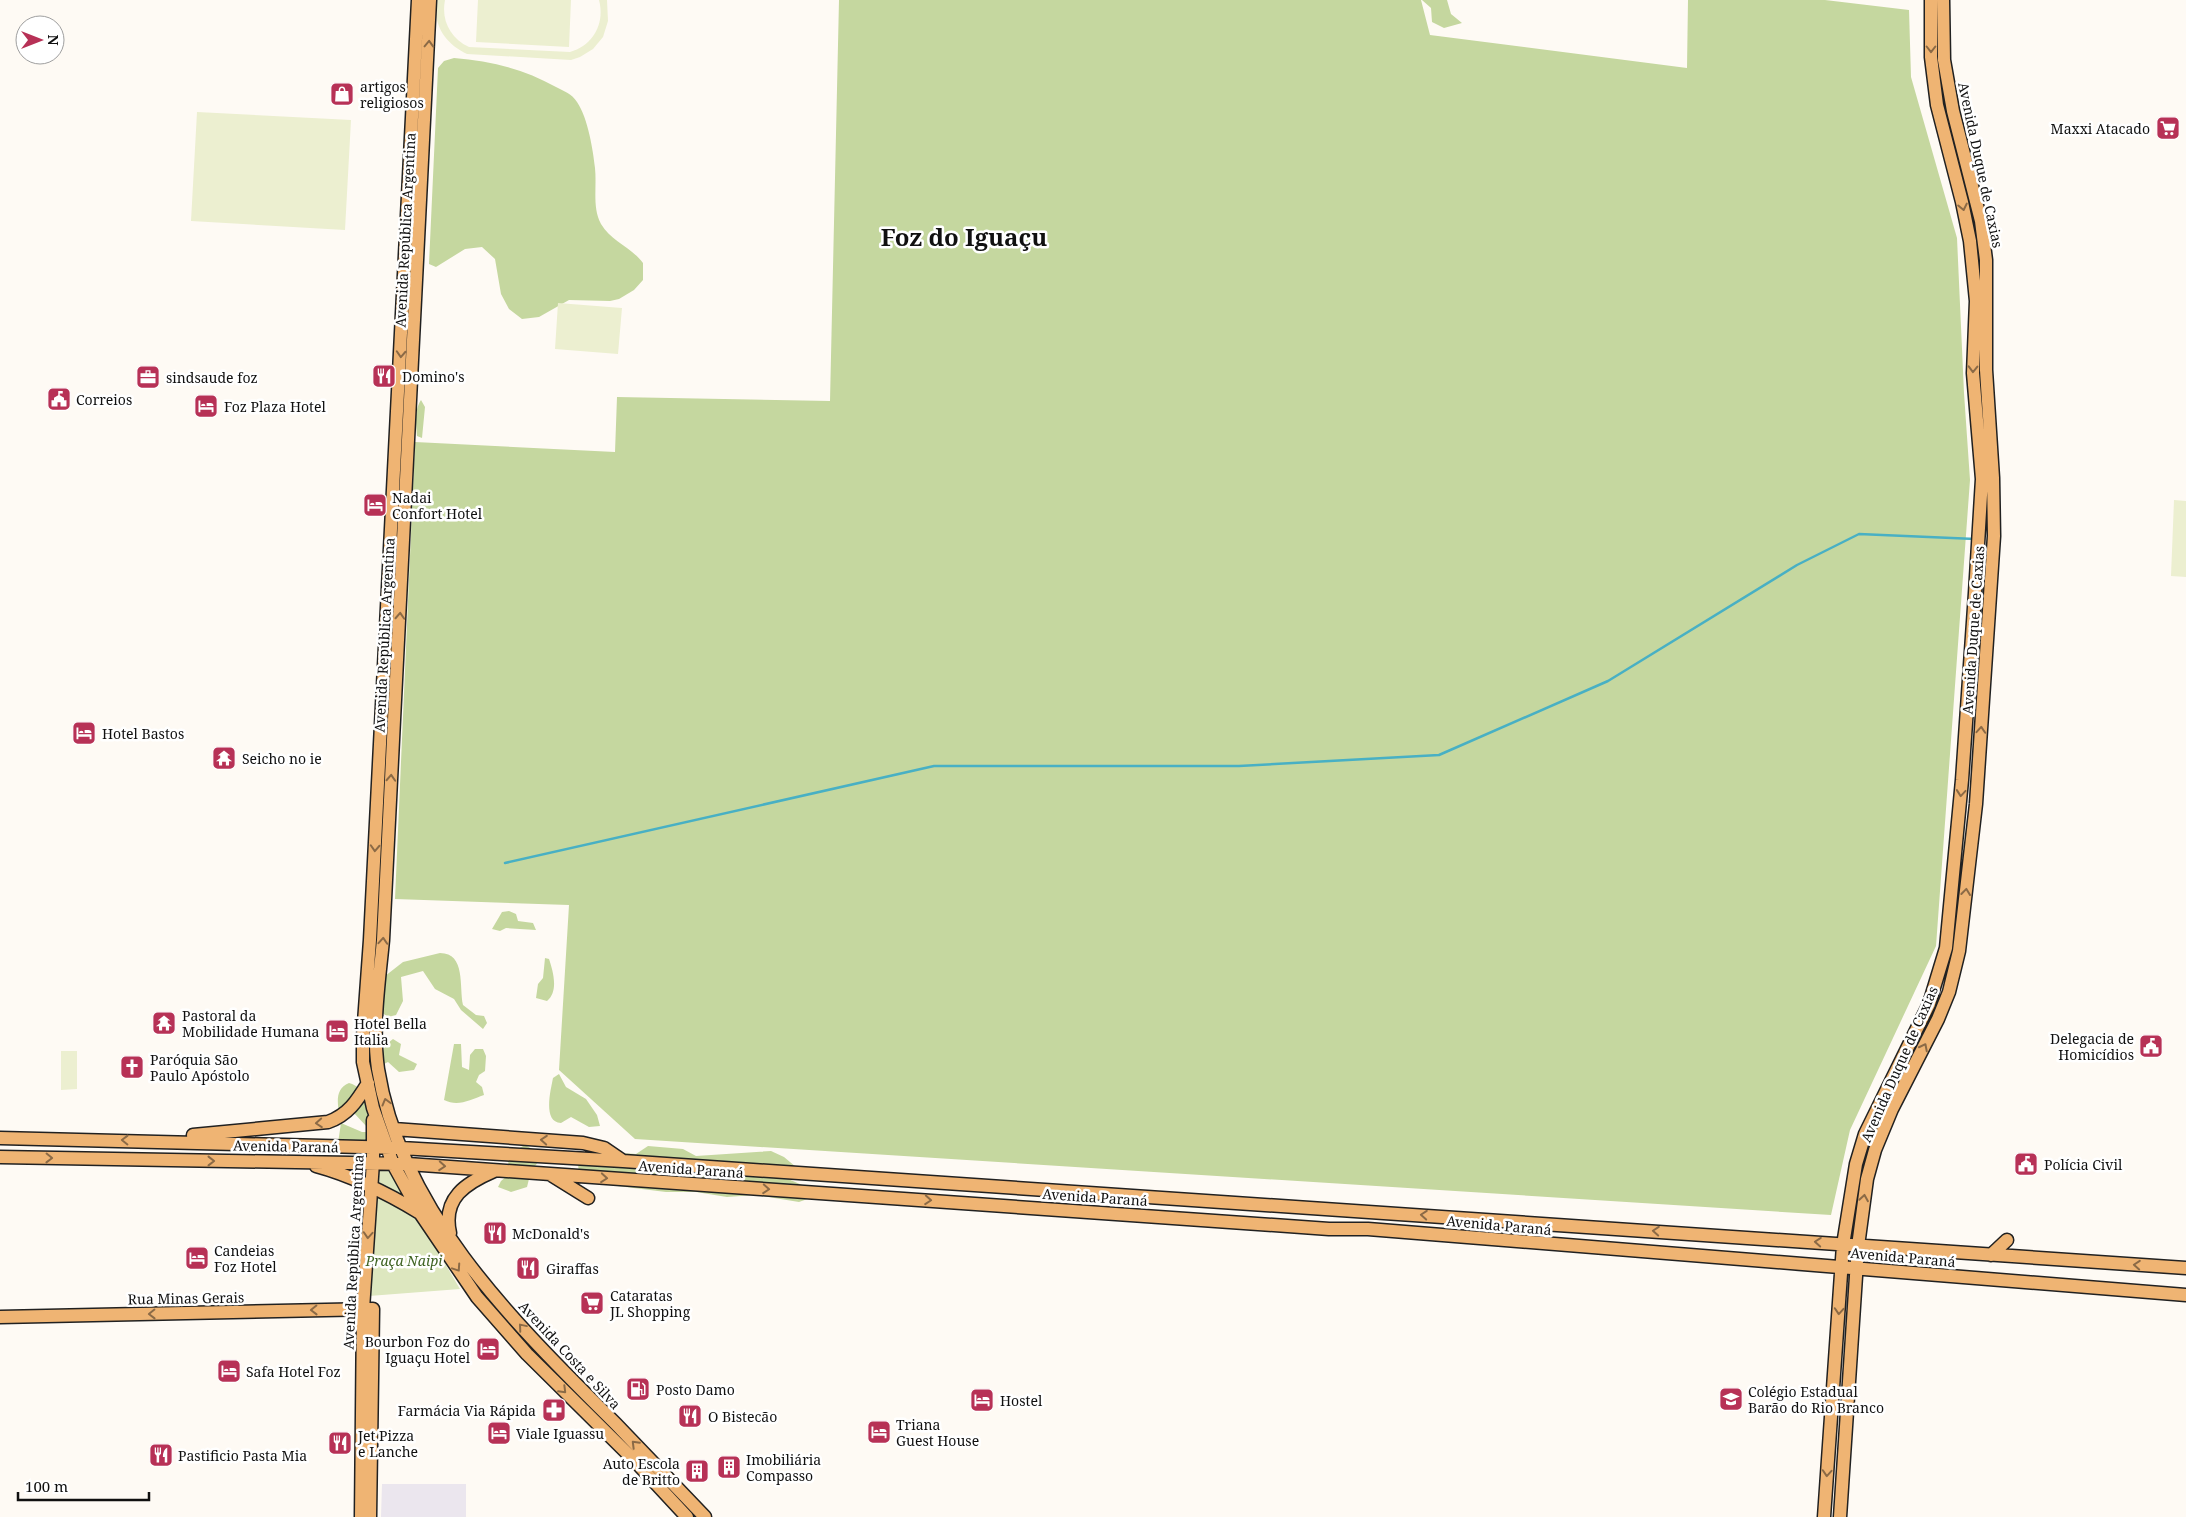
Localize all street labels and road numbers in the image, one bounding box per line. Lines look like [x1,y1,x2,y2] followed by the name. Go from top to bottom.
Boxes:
[1954,80,2008,250] street label: Avenida Duque de Caxias
[390,132,420,328] street label: Avenida República Argentina
[369,537,399,733] street label: Avenida República Argentina
[1958,545,1988,715] street label: Avenida Duque de Caxias
[1856,983,1942,1145] street label: Avenida Duque de Caxias
[233,1136,339,1156] street label: Avenida Paraná
[338,1154,368,1350] street label: Avenida República Argentina
[638,1156,744,1182] street label: Avenida Paraná
[1042,1184,1148,1210] street label: Avenida Paraná
[1446,1211,1553,1239] street label: Avenida Paraná
[1850,1243,1957,1271] street label: Avenida Paraná
[128,1287,244,1309] street label: Rua Minas Gerais
[515,1297,625,1413] street label: Avenida Costa e Silva

